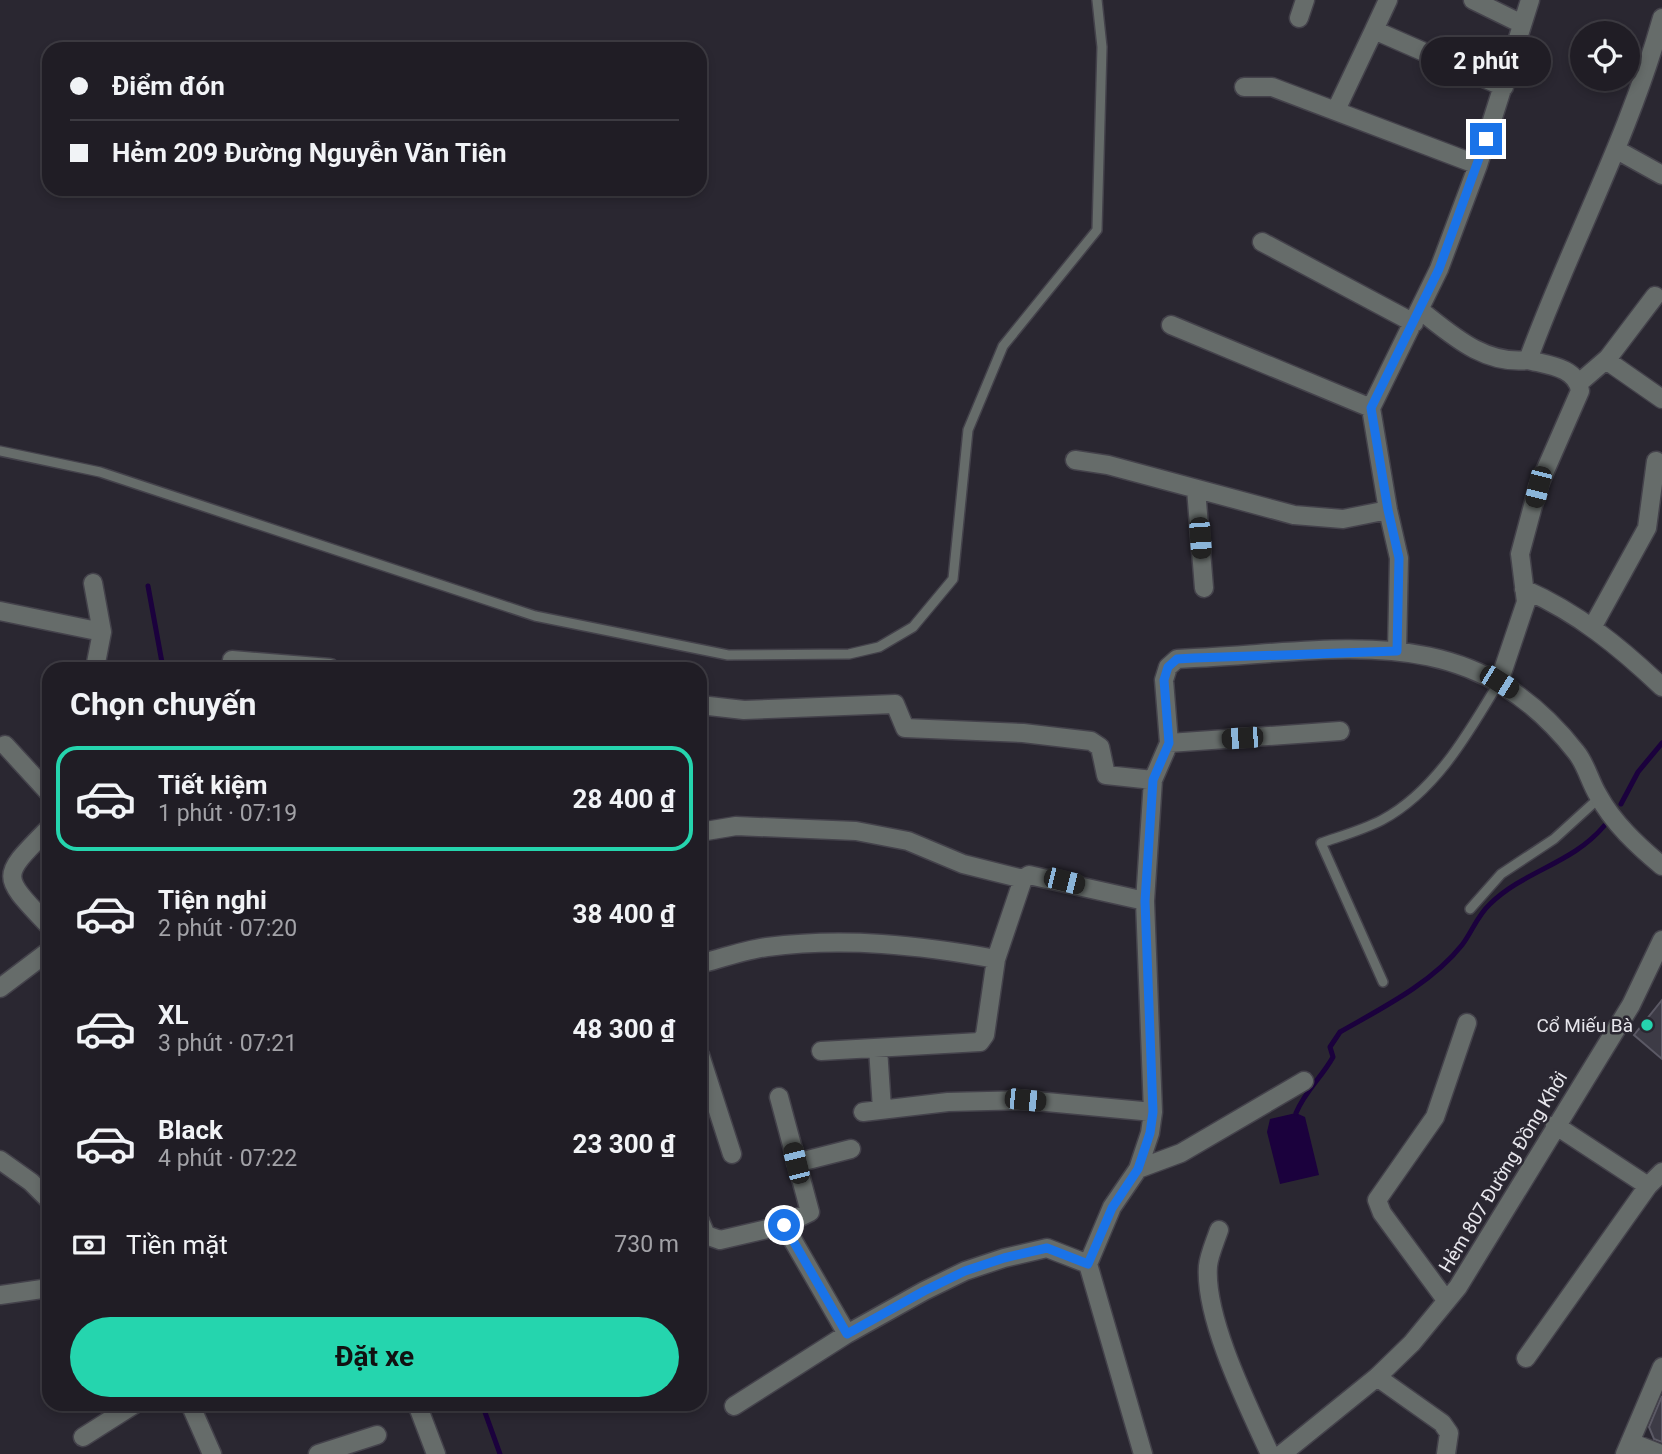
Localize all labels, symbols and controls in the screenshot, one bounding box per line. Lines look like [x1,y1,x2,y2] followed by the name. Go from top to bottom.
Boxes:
[1570,21,1640,91] map controls
[1570,21,1640,91] button: locate
[1421,38,1551,86] callout: 2 phút
[1453,48,1519,75] text: 2 phút
[112,71,225,101] text: Điểm đón
[1470,123,1502,155] route end
[112,138,507,168] text: Hẻm 209 Đường Nguyễn Văn Tiên
[1523,464,1554,510] car
[1189,516,1212,560] car
[1476,662,1523,702] car
[70,685,256,723] text: Chọn chuyến
[1221,726,1264,750] car
[74,767,137,830] icon: car
[158,770,268,800] text: Tiết kiệm
[572,784,675,814] text: 28 400 ₫
[158,800,297,827] text: 1 phút · 07:19
[1042,866,1087,896] car
[74,882,137,945] icon: car
[158,885,267,915] text: Tiện nghi
[572,899,675,929] text: 38 400 ₫
[158,915,297,942] text: 2 phút · 07:20
[74,997,137,1060] icon: car
[158,1000,189,1030] text: XL
[572,1014,675,1044] text: 48 300 ₫
[1536,1014,1633,1037] place label: Cổ Miếu Bà
[1639,1017,1655,1033] marker: Cổ Miếu Bà
[158,1030,297,1057] text: 3 phút · 07:21
[1434,1067,1572,1277] street label: Hẻm 807 Đường Đồng Khởi
[1004,1087,1047,1113] car
[74,1112,137,1175] icon: car
[158,1115,223,1145] text: Black
[572,1129,675,1159] text: 23 300 ₫
[781,1140,812,1186] car
[158,1145,297,1172] text: 4 phút · 07:22
[768,1209,800,1241] route start
[70,1226,108,1264] icon: cash
[126,1230,228,1260] text: Tiền mặt
[614,1231,679,1258] text: 730 m
[70,1317,679,1397] button: Đặt xe

